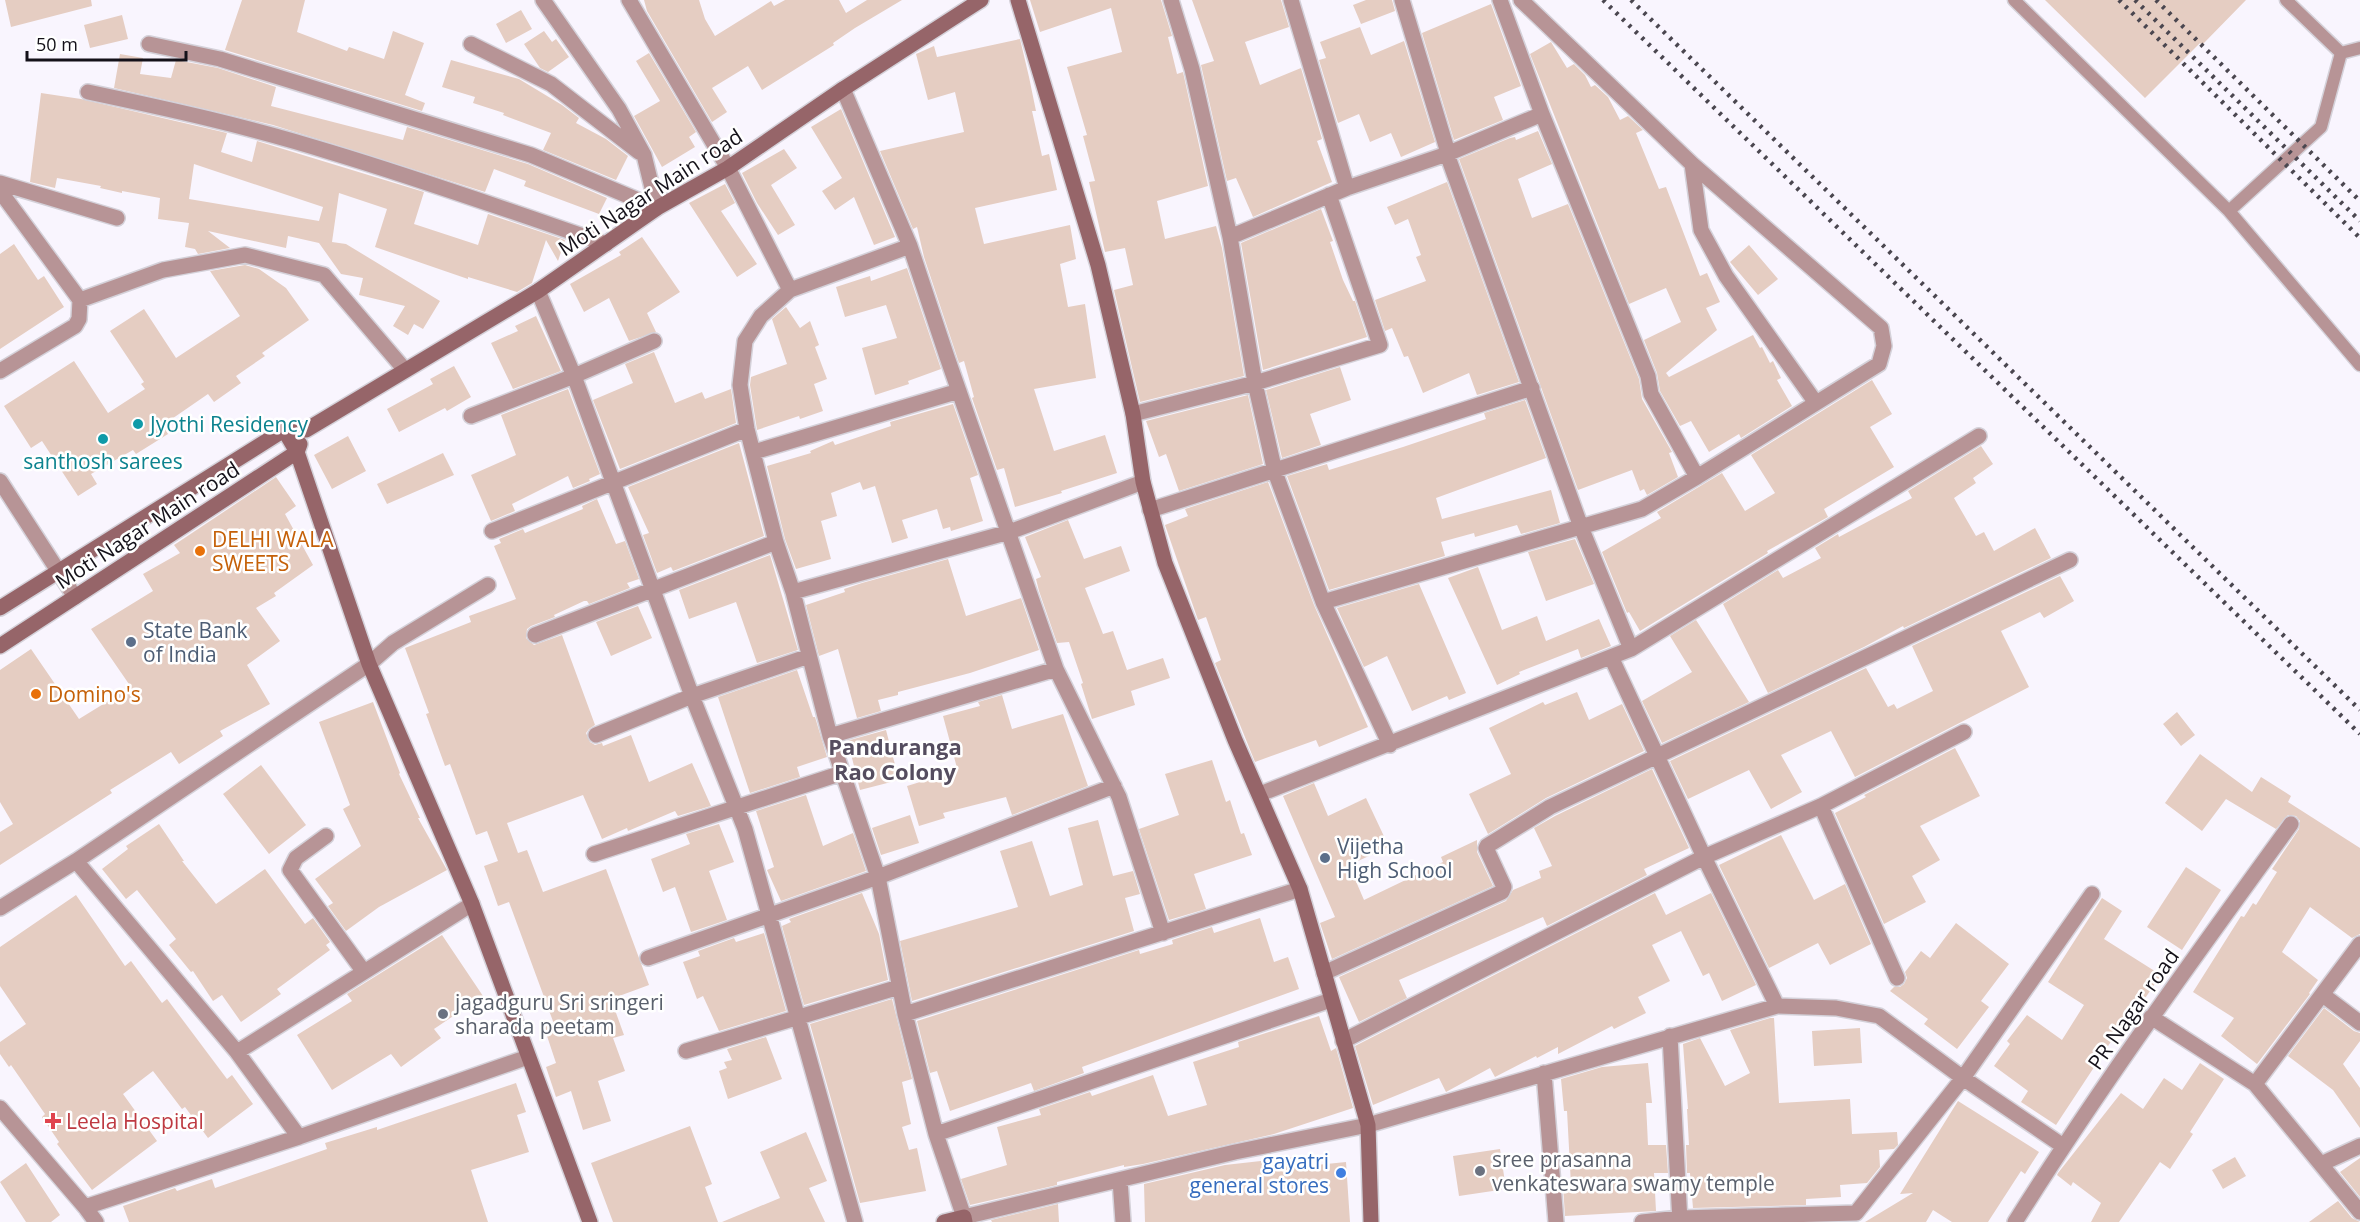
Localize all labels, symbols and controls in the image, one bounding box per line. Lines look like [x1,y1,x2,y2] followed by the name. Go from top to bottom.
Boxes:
[27,24,186,62] scale bar
[36,32,78,56] text: 50 m
[553,122,747,262] street label: Moti Nagar Main road
[148,410,309,438] place label: Jyothi Residency
[131,417,145,431] marker: Jyothi Residency
[96,432,110,446] marker: santhosh sarees
[23,447,183,475] place label: santhosh sarees
[50,455,244,595] street label: Moti Nagar Main road
[212,525,334,577] place label: DELHI WALA SWEETS
[193,544,207,558] marker: DELHI WALA SWEETS
[143,616,248,668] place label: State Bank of India
[124,635,138,649] marker: State Bank of India
[48,680,141,708] place label: Domino's
[29,687,43,701] marker: Domino's
[828,731,962,786] district label: Panduranga Rao Colony
[1337,832,1453,884] place label: Vijetha High School
[1318,851,1332,865] marker: Vijetha High School
[2081,943,2185,1075] street label: PR Nagar road
[453,988,664,1040] place label: jagadguru Sri sringeri sharada peetam
[436,1007,450,1021] marker: jagadguru Sri sringeri sharada peetam
[66,1107,204,1135] place label: Leela Hospital
[44,1112,62,1130] marker: Leela Hospital
[1492,1145,1775,1197] place label: sree prasanna venkateswara swamy temple
[1190,1147,1329,1199] place label: gayatri general stores
[1473,1164,1487,1178] marker: sree prasanna venkateswara swamy temple
[1334,1166,1348,1180] marker: gayatri general stores

